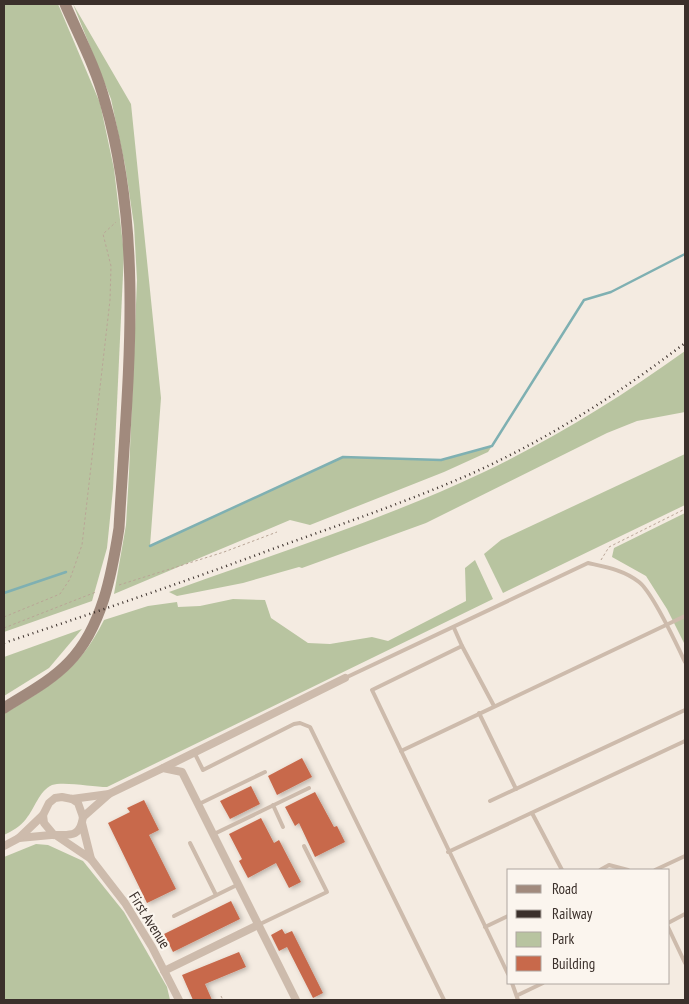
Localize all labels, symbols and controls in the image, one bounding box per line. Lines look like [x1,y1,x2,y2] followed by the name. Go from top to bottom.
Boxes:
[507,869,669,984] legend
[552,879,578,898] text: Road
[125,888,175,952] street label: First Avenue
[552,904,593,923] text: Railway
[552,929,574,948] text: Park
[552,954,595,973] text: Building

